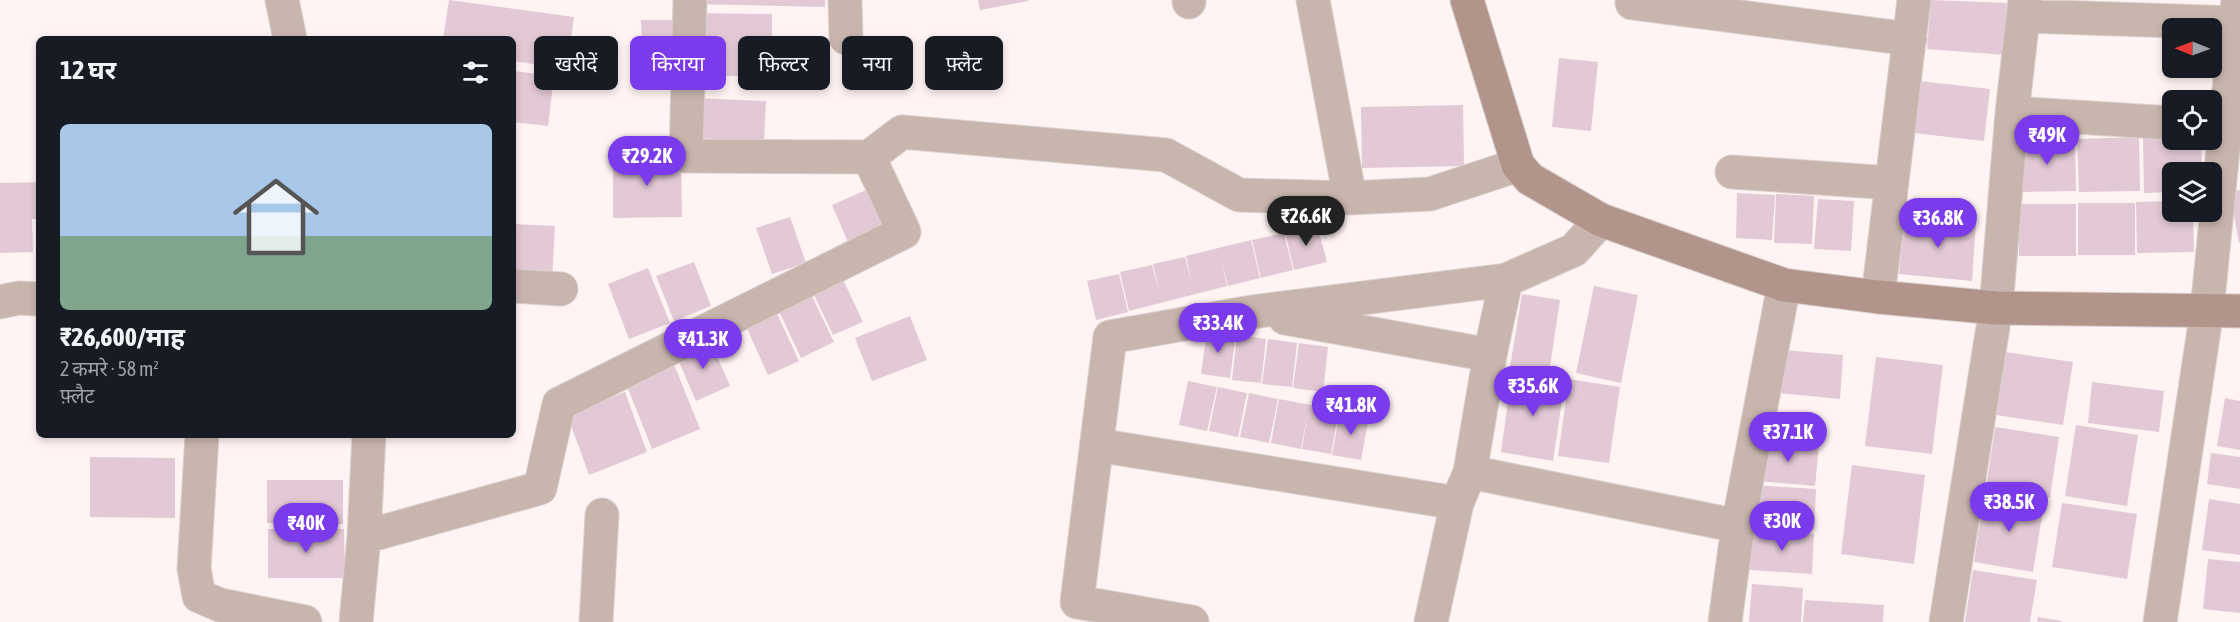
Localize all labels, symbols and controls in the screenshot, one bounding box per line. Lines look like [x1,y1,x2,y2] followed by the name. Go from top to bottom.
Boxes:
[2162,18,2222,78] north arrow
[2162,18,2222,222] map controls
[534,36,618,90] chip: खरीदें
[630,36,726,90] chip: किराया
[738,36,830,90] chip: फ़िल्टर
[842,36,913,90] chip: नया
[925,36,1003,90] chip: फ़्लैट
[60,55,116,85] text: 12 घर
[459,56,492,89] icon: filters
[2162,90,2222,150] button: locate
[2011,115,2083,166] pin: ₹49K
[2028,123,2066,146] text: ₹49K
[598,136,696,187] pin: ₹29.2K
[622,144,672,167] text: ₹29.2K
[2162,162,2222,222] button: layers
[222,163,330,271] icon: home
[1257,196,1355,247] pin: ₹26.6K
[1889,198,1987,249] pin: ₹36.8K
[1281,204,1331,227] text: ₹26.6K
[1913,206,1963,229] text: ₹36.8K
[1169,303,1267,354] pin: ₹33.4K
[1193,311,1243,334] text: ₹33.4K
[654,319,752,370] pin: ₹41.3K
[60,322,185,352] text: ₹26,600/माह
[678,327,728,350] text: ₹41.3K
[60,357,159,380] text: 2 कमरे · 58 m²
[1484,366,1582,417] pin: ₹35.6K
[1508,374,1558,397] text: ₹35.6K
[60,384,95,407] text: फ़्लैट
[1302,385,1400,436] pin: ₹41.8K
[1326,393,1376,416] text: ₹41.8K
[1739,412,1837,463] pin: ₹37.1K
[1763,420,1813,443] text: ₹37.1K
[1960,482,2058,533] pin: ₹38.5K
[1984,490,2034,513] text: ₹38.5K
[1746,501,1818,552] pin: ₹30K
[270,503,342,554] pin: ₹40K
[1763,509,1801,532] text: ₹30K
[287,511,325,534] text: ₹40K

